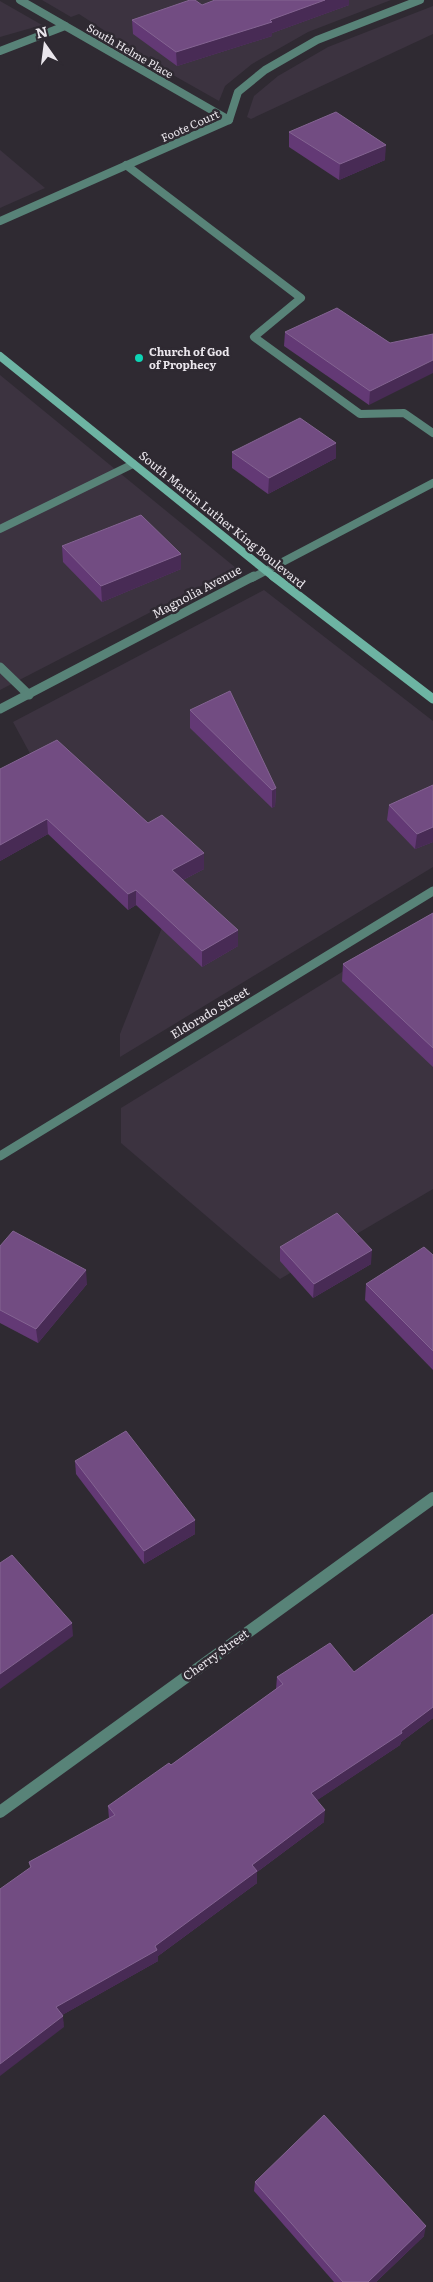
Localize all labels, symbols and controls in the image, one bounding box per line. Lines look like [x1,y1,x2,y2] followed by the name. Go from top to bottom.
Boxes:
[84,19,177,82] street label: South Helme Place
[20,20,70,70] north arrow
[33,20,50,43] text: N
[158,105,222,145] street label: Foote Court
[149,343,229,372] place label: Church of God of Prophecy
[133,352,145,364] marker: Church of God of Prophecy
[135,446,310,593] street label: South Martin Luther King Boulevard
[149,560,244,622] street label: Magnolia Avenue
[167,982,252,1043] street label: Eldorado Street
[179,1624,252,1684] street label: Cherry Street

